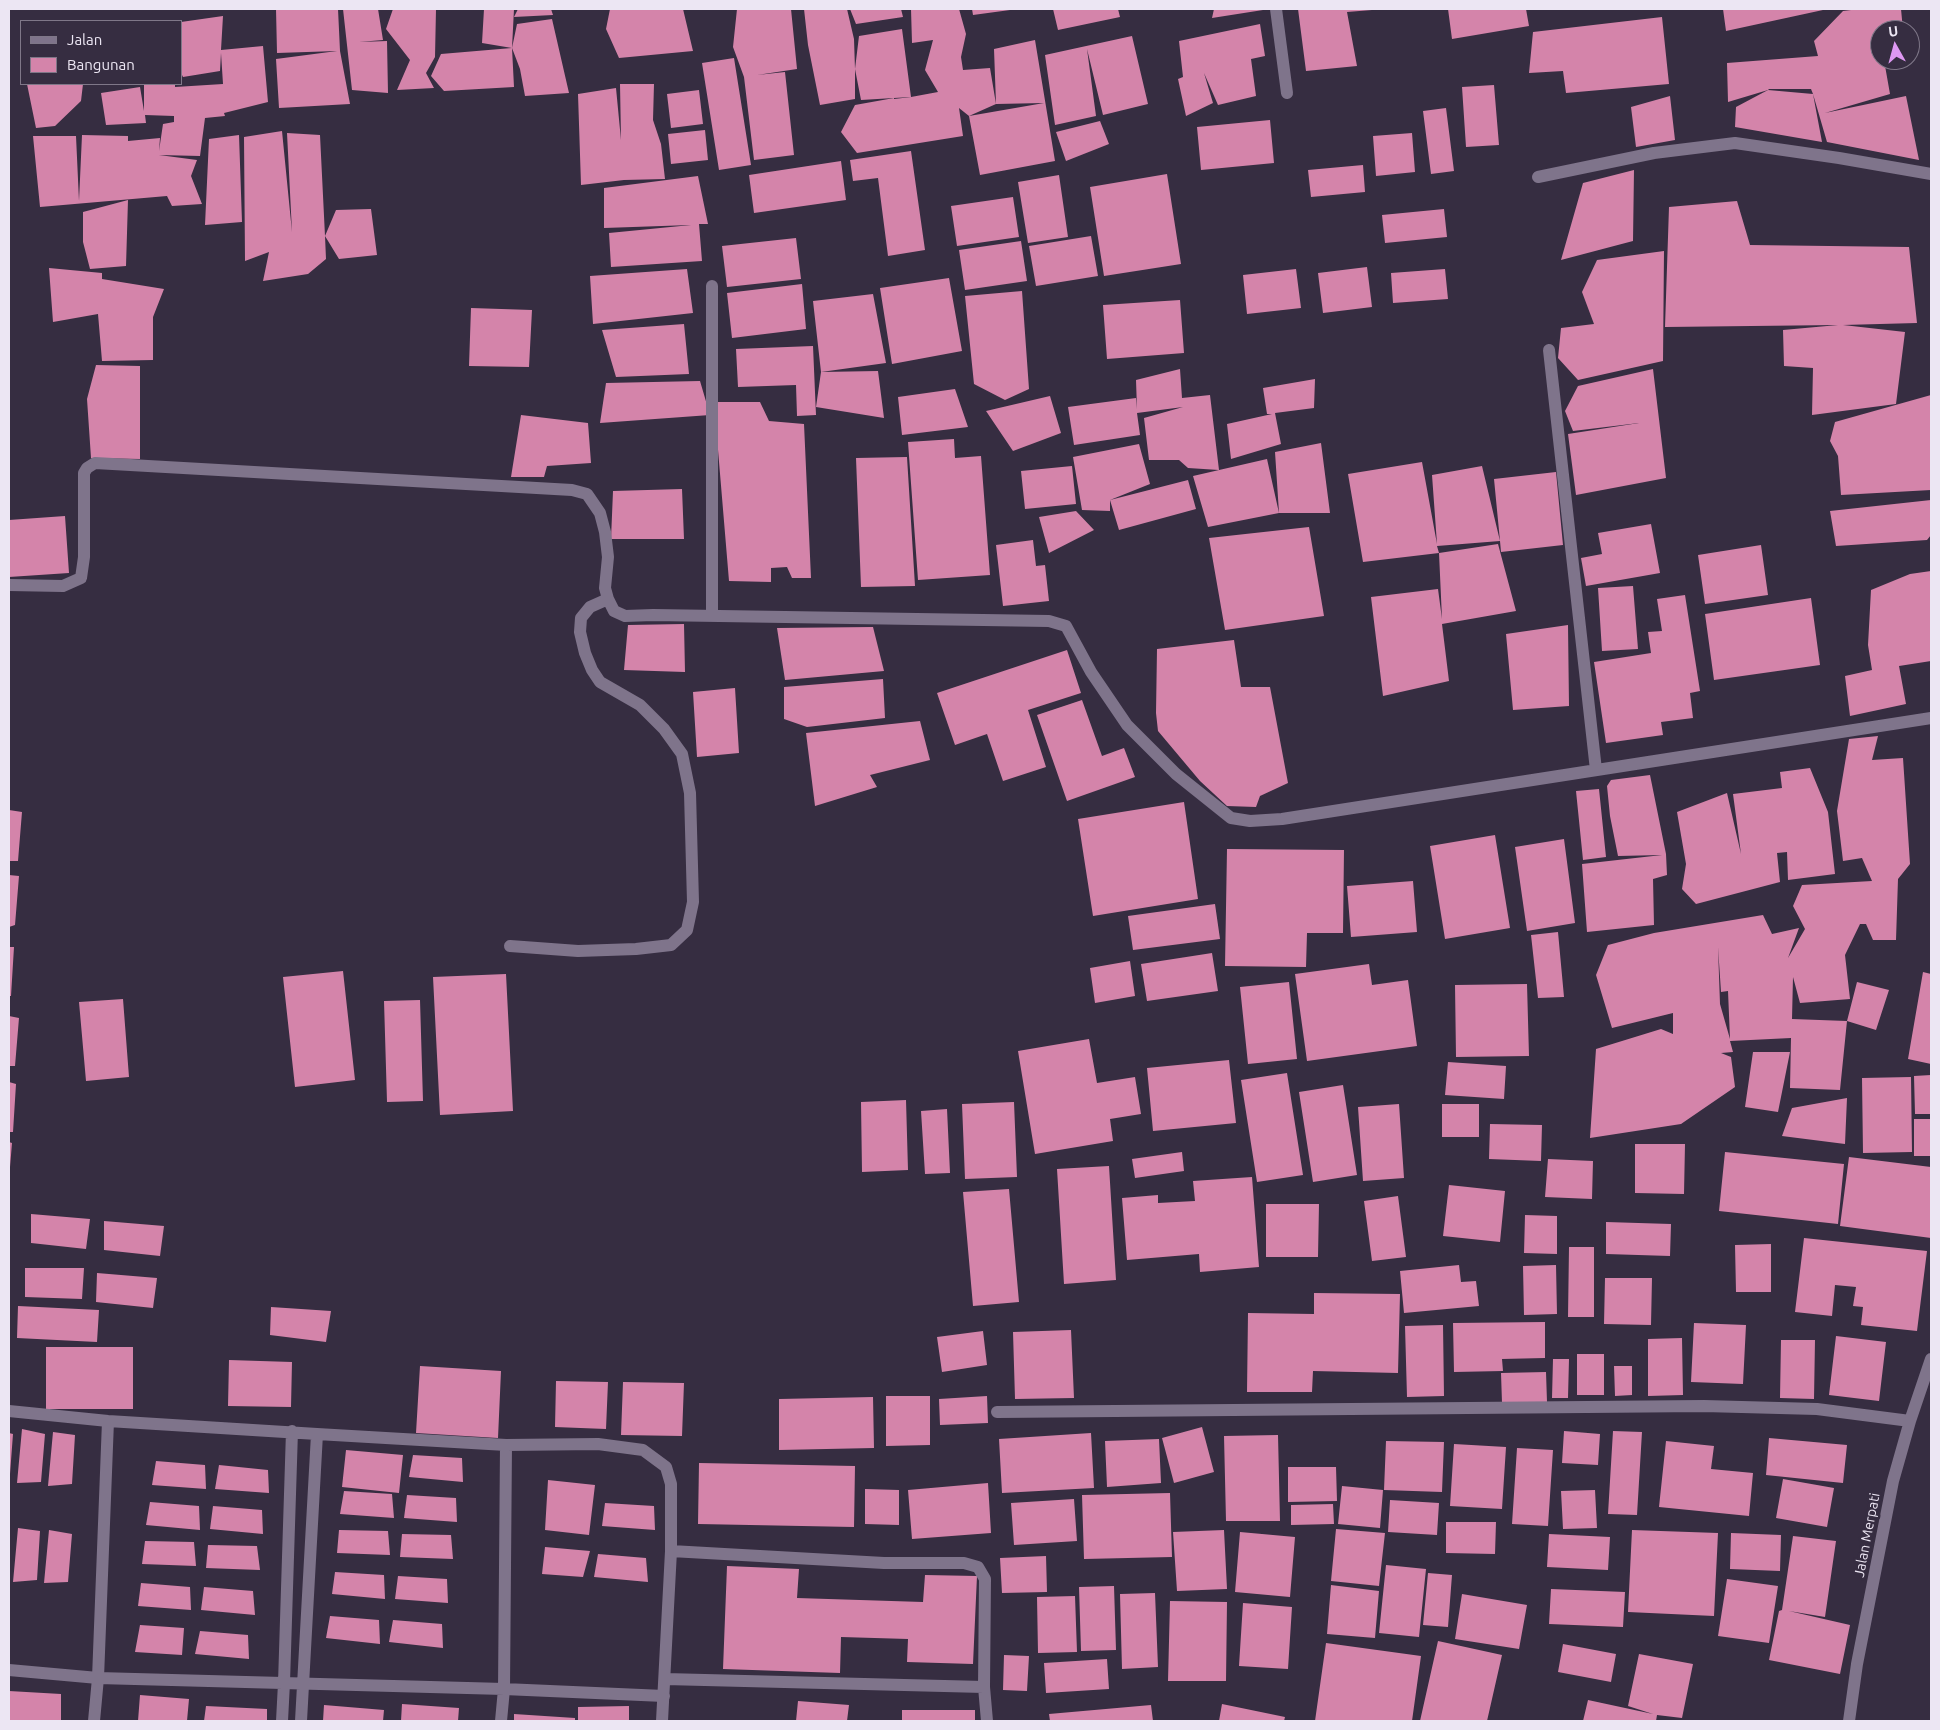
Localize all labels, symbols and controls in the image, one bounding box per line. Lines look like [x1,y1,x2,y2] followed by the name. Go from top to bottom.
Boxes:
[20,20,182,85] legend
[1870,20,1920,70] north arrow
[1887,23,1899,40] text: U
[67,31,102,48] text: Jalan
[67,56,135,73] text: Bangunan
[1851,1491,1883,1579] street label: Jalan Merpati

